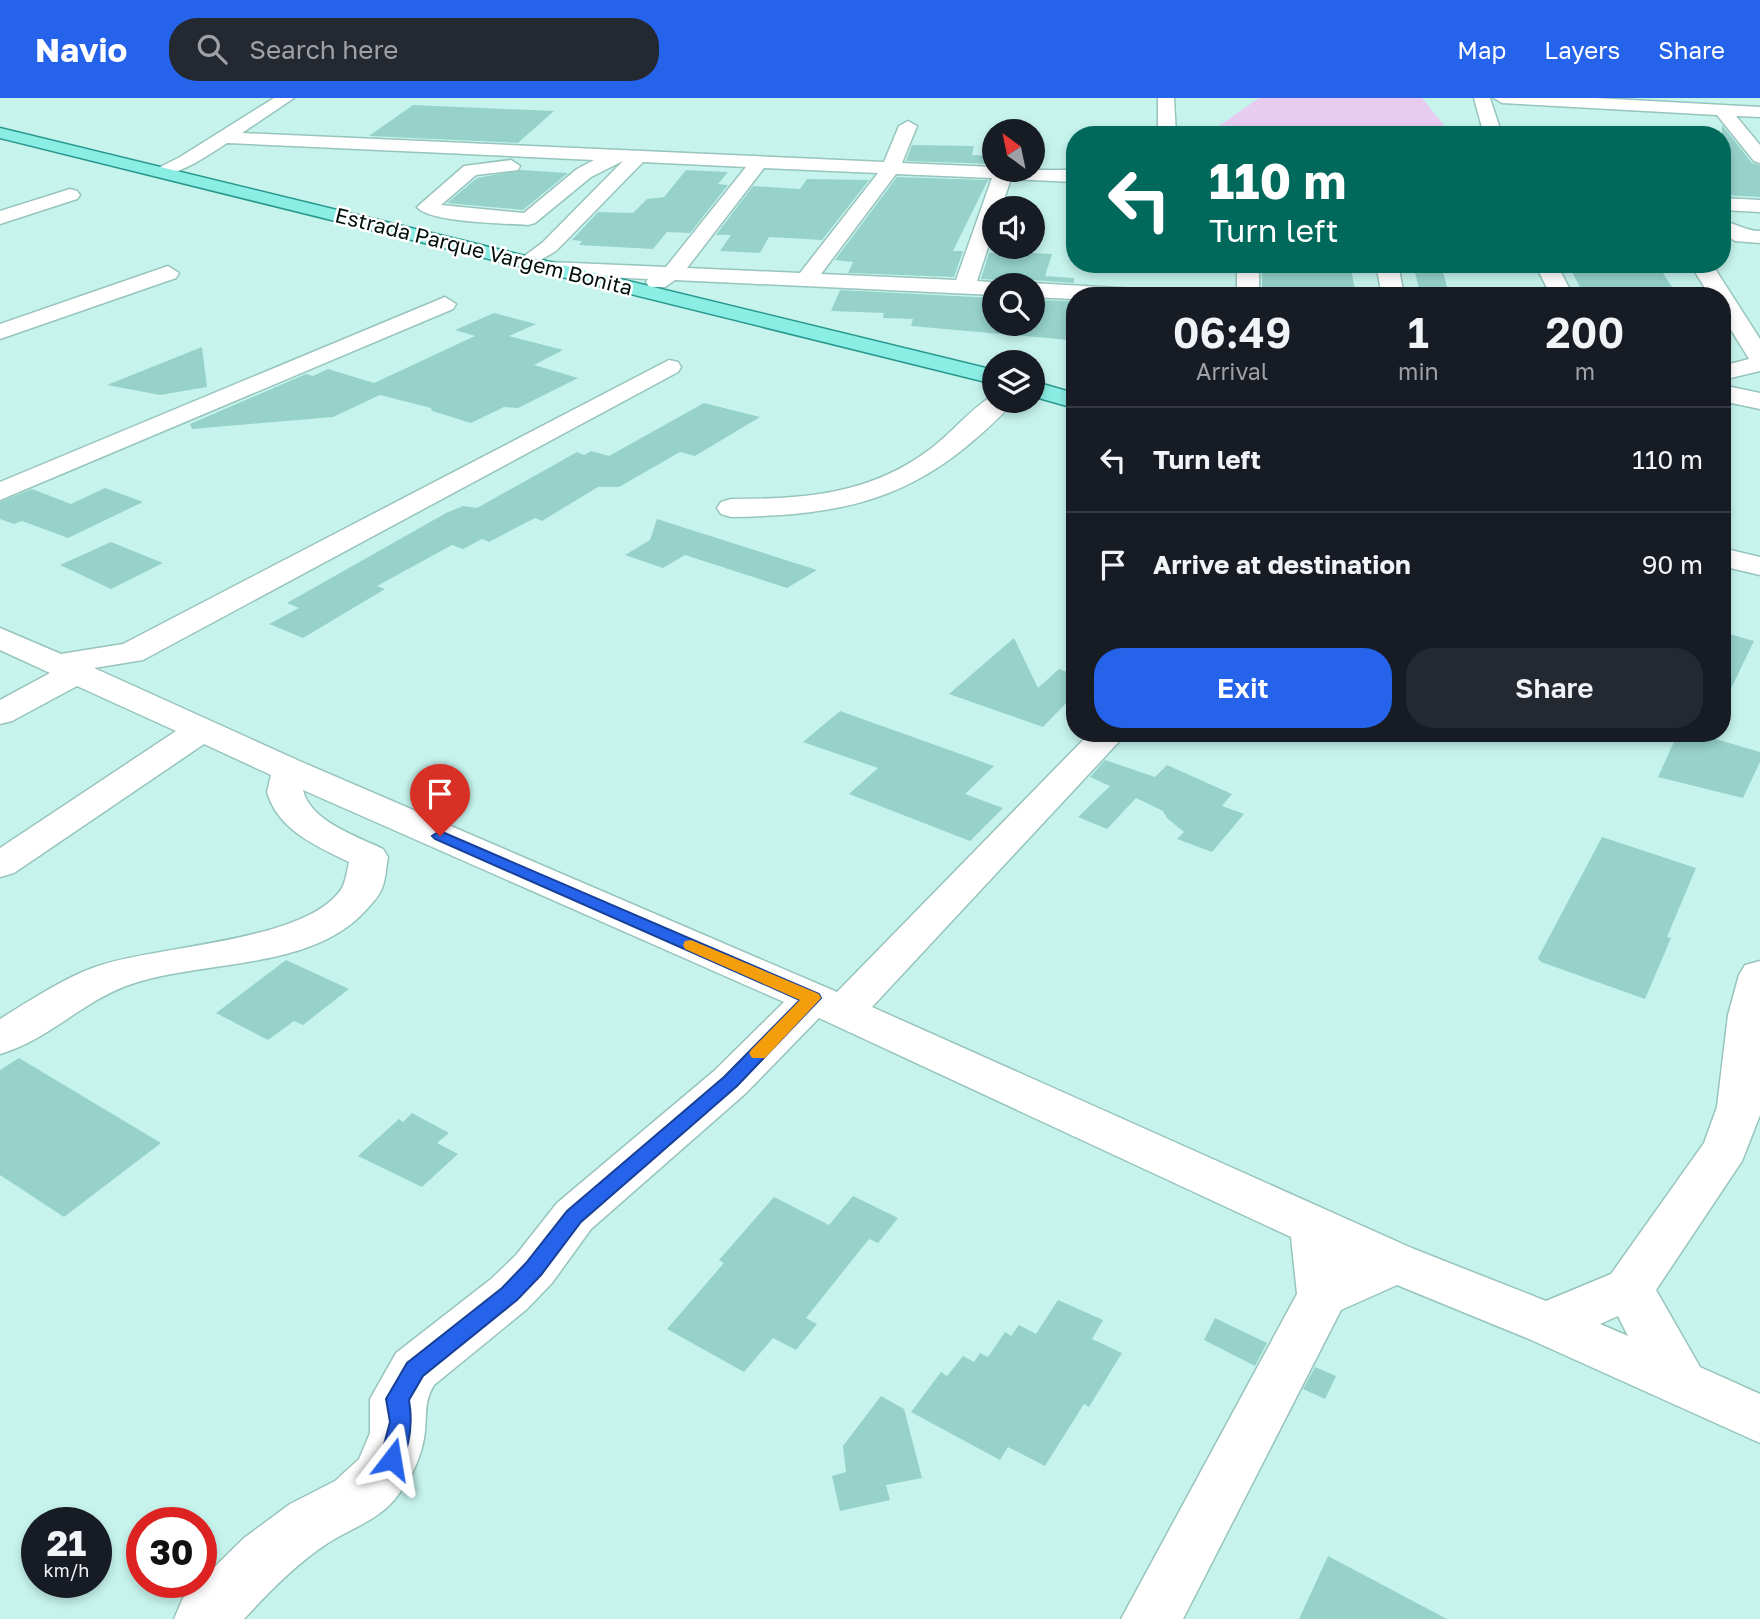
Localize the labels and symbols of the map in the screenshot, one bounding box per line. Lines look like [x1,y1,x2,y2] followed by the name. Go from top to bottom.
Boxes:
[982,119,1045,182] north arrow
[333,201,635,301] street label: Estrada Parque Vargem Bonita
[410,764,470,836] pin
[355,1422,429,1496] position arrow
[126,1507,217,1598] speed limit sign: 30

